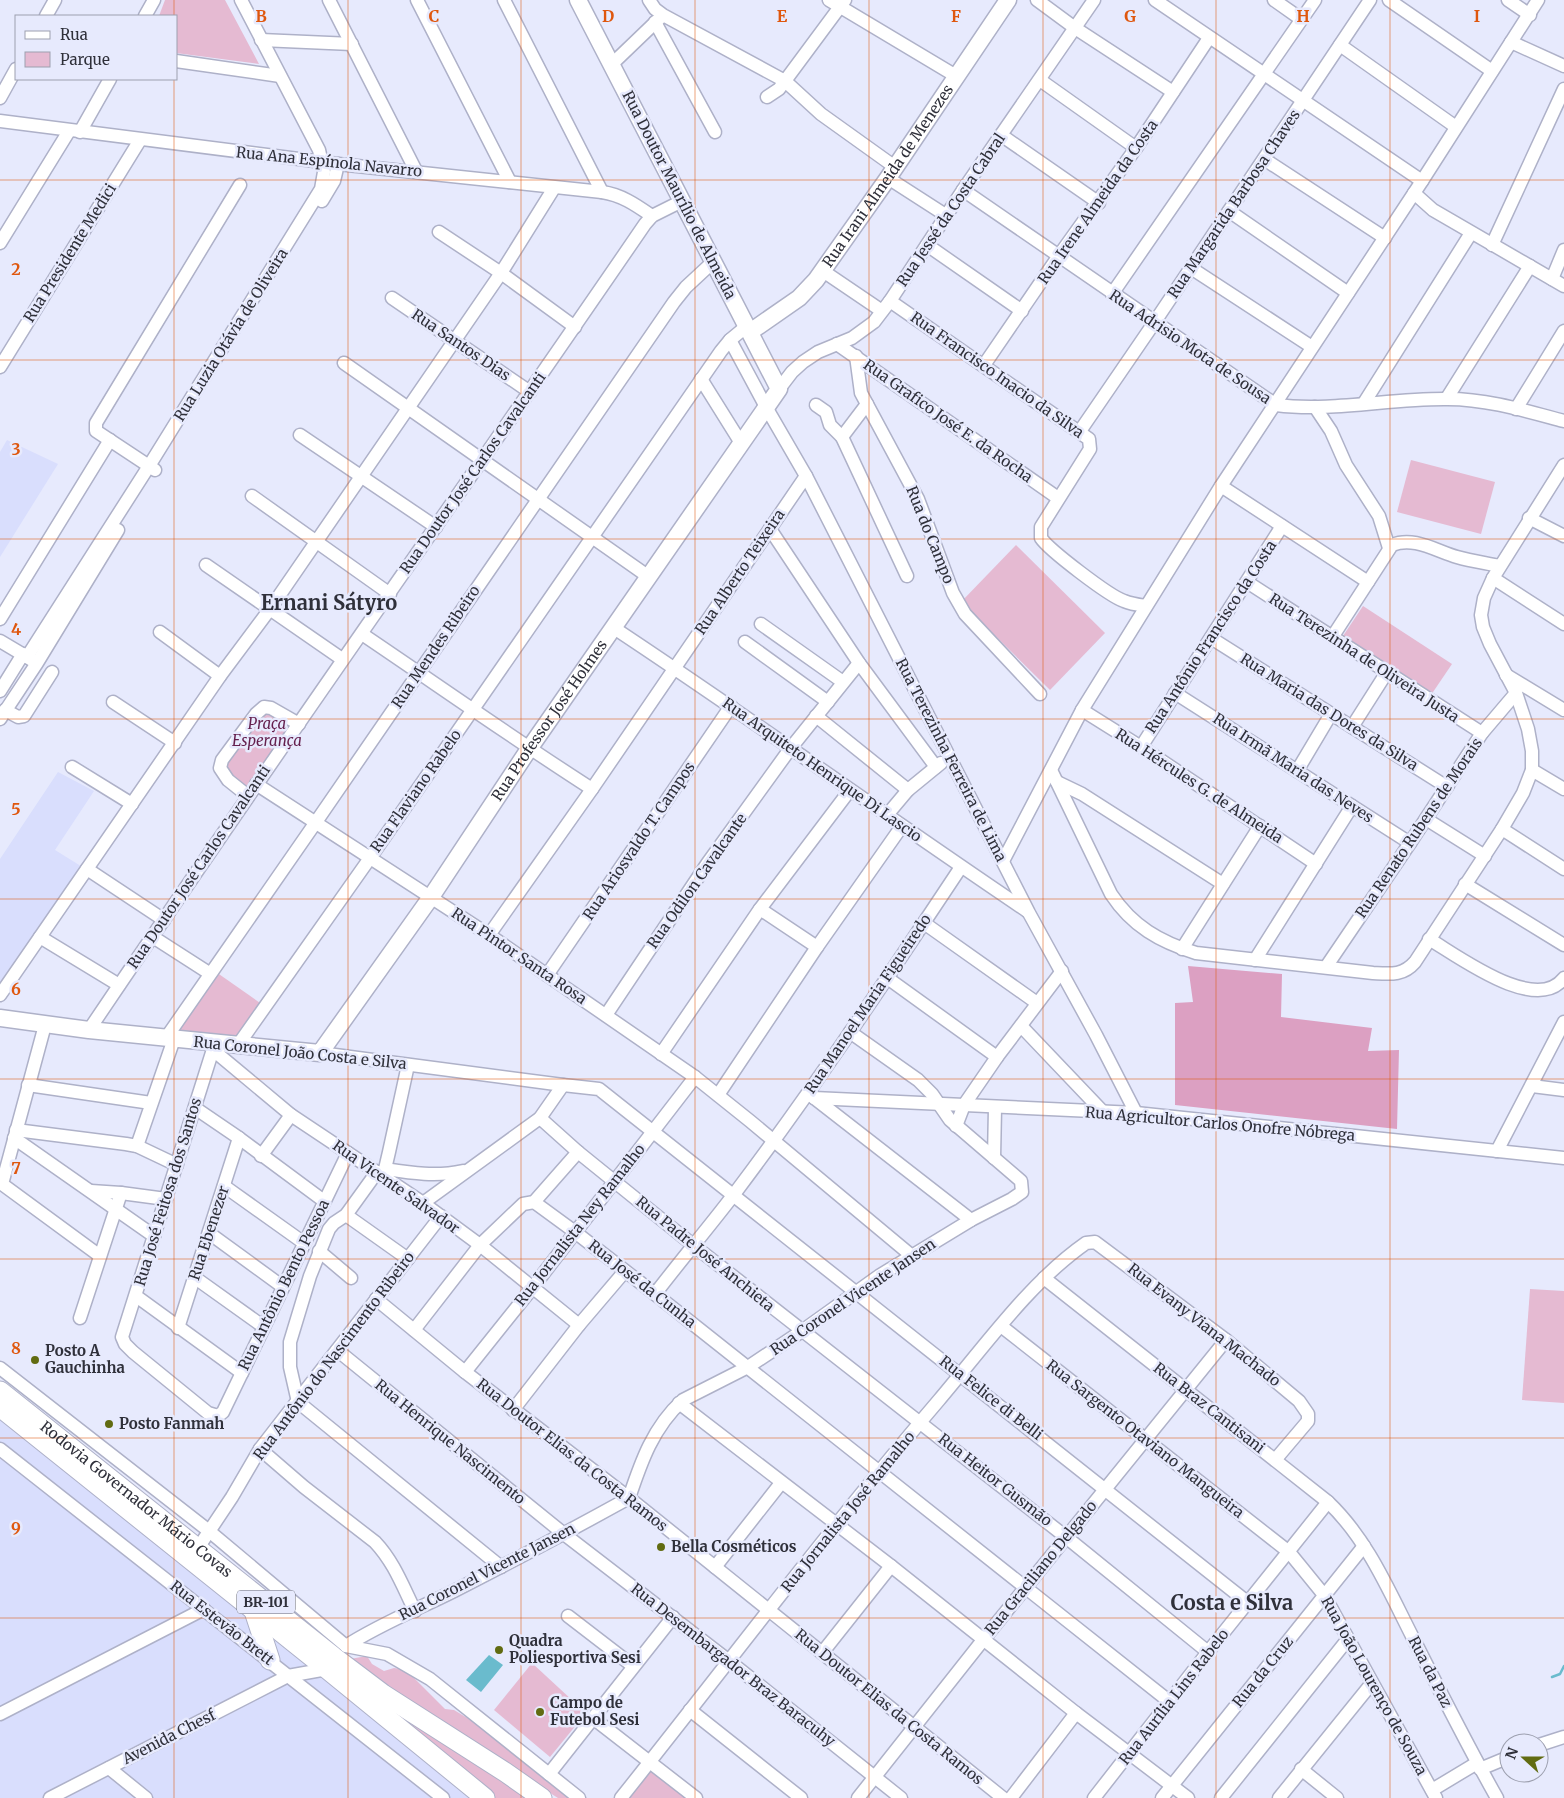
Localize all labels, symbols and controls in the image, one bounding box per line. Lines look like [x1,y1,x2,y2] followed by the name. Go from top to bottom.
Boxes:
[255,6,267,26] text: B
[429,6,439,26] text: C
[602,6,614,26] text: D
[777,6,788,26] text: E
[951,6,961,26] text: F
[1124,6,1136,26] text: G
[1296,6,1310,26] text: H
[1474,6,1480,26] text: I
[15,15,178,80] legend
[60,25,88,44] text: Rua
[60,50,110,69] text: Parque
[818,81,957,271] street label: Rua Irani Almeida de Menezes
[618,87,740,302] street label: Rua Doutor Maurílio de Almeida
[1163,106,1304,302] street label: Rua Margarida Barbosa Chaves
[1034,116,1162,288] street label: Rua Irene Almeida da Costa
[892,129,1009,290] street label: Rua Jessé da Costa Cabral
[235,142,423,181] street label: Rua Ana Espínola Navarro
[19,180,120,326] street label: Rua Presidente Medici
[169,245,292,425] street label: Rua Luzia Otávia de Oliveira
[11,259,21,279] text: 2
[1106,285,1275,408] street label: Rua Adrisio Mota de Sousa
[408,305,514,385] street label: Rua Santos Dias
[907,307,1088,442] street label: Rua Francisco Inacio da Silva
[860,355,1037,486] street label: Rua Grafico José E. da Rocha
[396,368,550,577] street label: Rua Doutor José Carlos Cavalcanti
[11,439,21,459] text: 3
[902,483,959,587] street label: Rua do Campo
[691,505,789,638] street label: Rua Alberto Teixeira
[1141,537,1280,737] street label: Rua Antônio Francisco da Costa
[387,582,484,712] street label: Rua Mendes Ribeiro
[1266,589,1463,726] street label: Rua Terezinha de Oliveira Justa
[261,590,397,615] district label: Ernani Sátyro
[11,619,21,639] text: 4
[487,636,611,804] street label: Rua Professor José Holmes
[1237,649,1422,774] street label: Rua Maria das Dores da Silva
[892,655,1011,865] street label: Rua Terezinha Ferreira de Lima
[719,693,926,846] street label: Rua Arquiteto Henrique Di Lascio
[1210,709,1377,827] street label: Rua Irmã Maria das Neves
[232,714,302,750] park label: Praça Esperança
[1112,724,1287,847] street label: Rua Hércules G. de Almeida
[366,725,465,856] street label: Rua Flaviano Rabelo
[1351,734,1486,922] street label: Rua Renato Rubens de Morais
[578,758,699,924] street label: Rua Ariosvaldo T. Campos
[123,761,274,972] street label: Rua Doutor José Carlos Cavalcanti
[11,799,21,819] text: 5
[643,809,751,952] street label: Rua Odilon Cavalcante
[448,903,591,1008] street label: Rua Pintor Santa Rosa
[800,910,935,1097] street label: Rua Manoel Maria Figueiredo
[11,979,21,999] text: 6
[193,1032,408,1073] street label: Rua Coronel João Costa e Silva
[130,1095,205,1288] street label: Rua José Feitosa dos Santos
[1084,1102,1356,1145] street label: Rua Agricultor Carlos Onofre Nóbrega
[329,1136,464,1238] street label: Rua Vicente Salvador
[510,1140,649,1310] street label: Rua Jornalista Ney Ramalho
[11,1158,21,1178] text: 7
[184,1183,233,1283] street label: Rua Ebenezer
[632,1192,778,1315] street label: Rua Padre José Anchieta
[234,1196,333,1373] street label: Rua Antônio Bento Pessoa
[766,1234,939,1359] street label: Rua Coronel Vicente Jansen
[585,1236,700,1332] street label: Rua José da Cunha
[249,1248,418,1464] street label: Rua Antônio do Nascimento Ribeiro
[1124,1259,1285,1390] street label: Rua Evany Viana Machado
[11,1338,21,1358] text: 8
[45,1341,125,1377] place label: Posto A Gauchinha
[936,1351,1047,1444] street label: Rua Felice di Belli
[29,1354,41,1366] marker: Posto A Gauchinha
[1042,1355,1248,1522] street label: Rua Sargento Otaviano Mangueira
[1150,1358,1269,1457] street label: Rua Braz Cantisani
[473,1374,672,1535] street label: Rua Doutor Elias da Costa Ramos
[371,1375,529,1508] street label: Rua Henrique Nascimento
[119,1414,224,1433] place label: Posto Fanmah
[36,1417,236,1581] street label: Rodovia Governador Mário Covas
[103,1418,115,1430] marker: Posto Fanmah
[777,1427,919,1596] street label: Rua Jornalista José Ramalho
[935,1429,1056,1530] street label: Rua Heitor Gusmão
[980,1496,1101,1639] street label: Rua Graciliano Delgado
[11,1518,21,1538] text: 9
[395,1519,578,1624] street label: Rua Coronel Vicente Jansen
[671,1537,797,1556] place label: Bella Cosméticos
[655,1541,667,1553] marker: Bella Cosméticos
[167,1576,278,1669] street label: Rua Estevão Brett
[627,1579,840,1751] street label: Rua Desembargador Braz Baracuhy
[237,1590,295,1614] road number: BR-101
[1171,1590,1293,1615] district label: Costa e Silva
[1317,1593,1432,1778] street label: Rua João Lourenço de Souza
[791,1625,987,1789] street label: Rua Doutor Elias da Costa Ramos
[1115,1625,1233,1769] street label: Rua Aurília Lins Rabelo
[509,1631,641,1667] place label: Quadra Poliesportiva Sesi
[1228,1632,1297,1711] street label: Rua da Cruz
[1404,1633,1457,1711] street label: Rua da Paz
[493,1644,505,1656] marker: Quadra Poliesportiva Sesi
[550,1693,639,1729] place label: Campo de Futebol Sesi
[118,1704,220,1769] street label: Avenida Chesf
[534,1706,546,1718] marker: Campo de Futebol Sesi
[1499,1733,1549,1783] north arrow
[1501,1745,1522,1762] text: N

